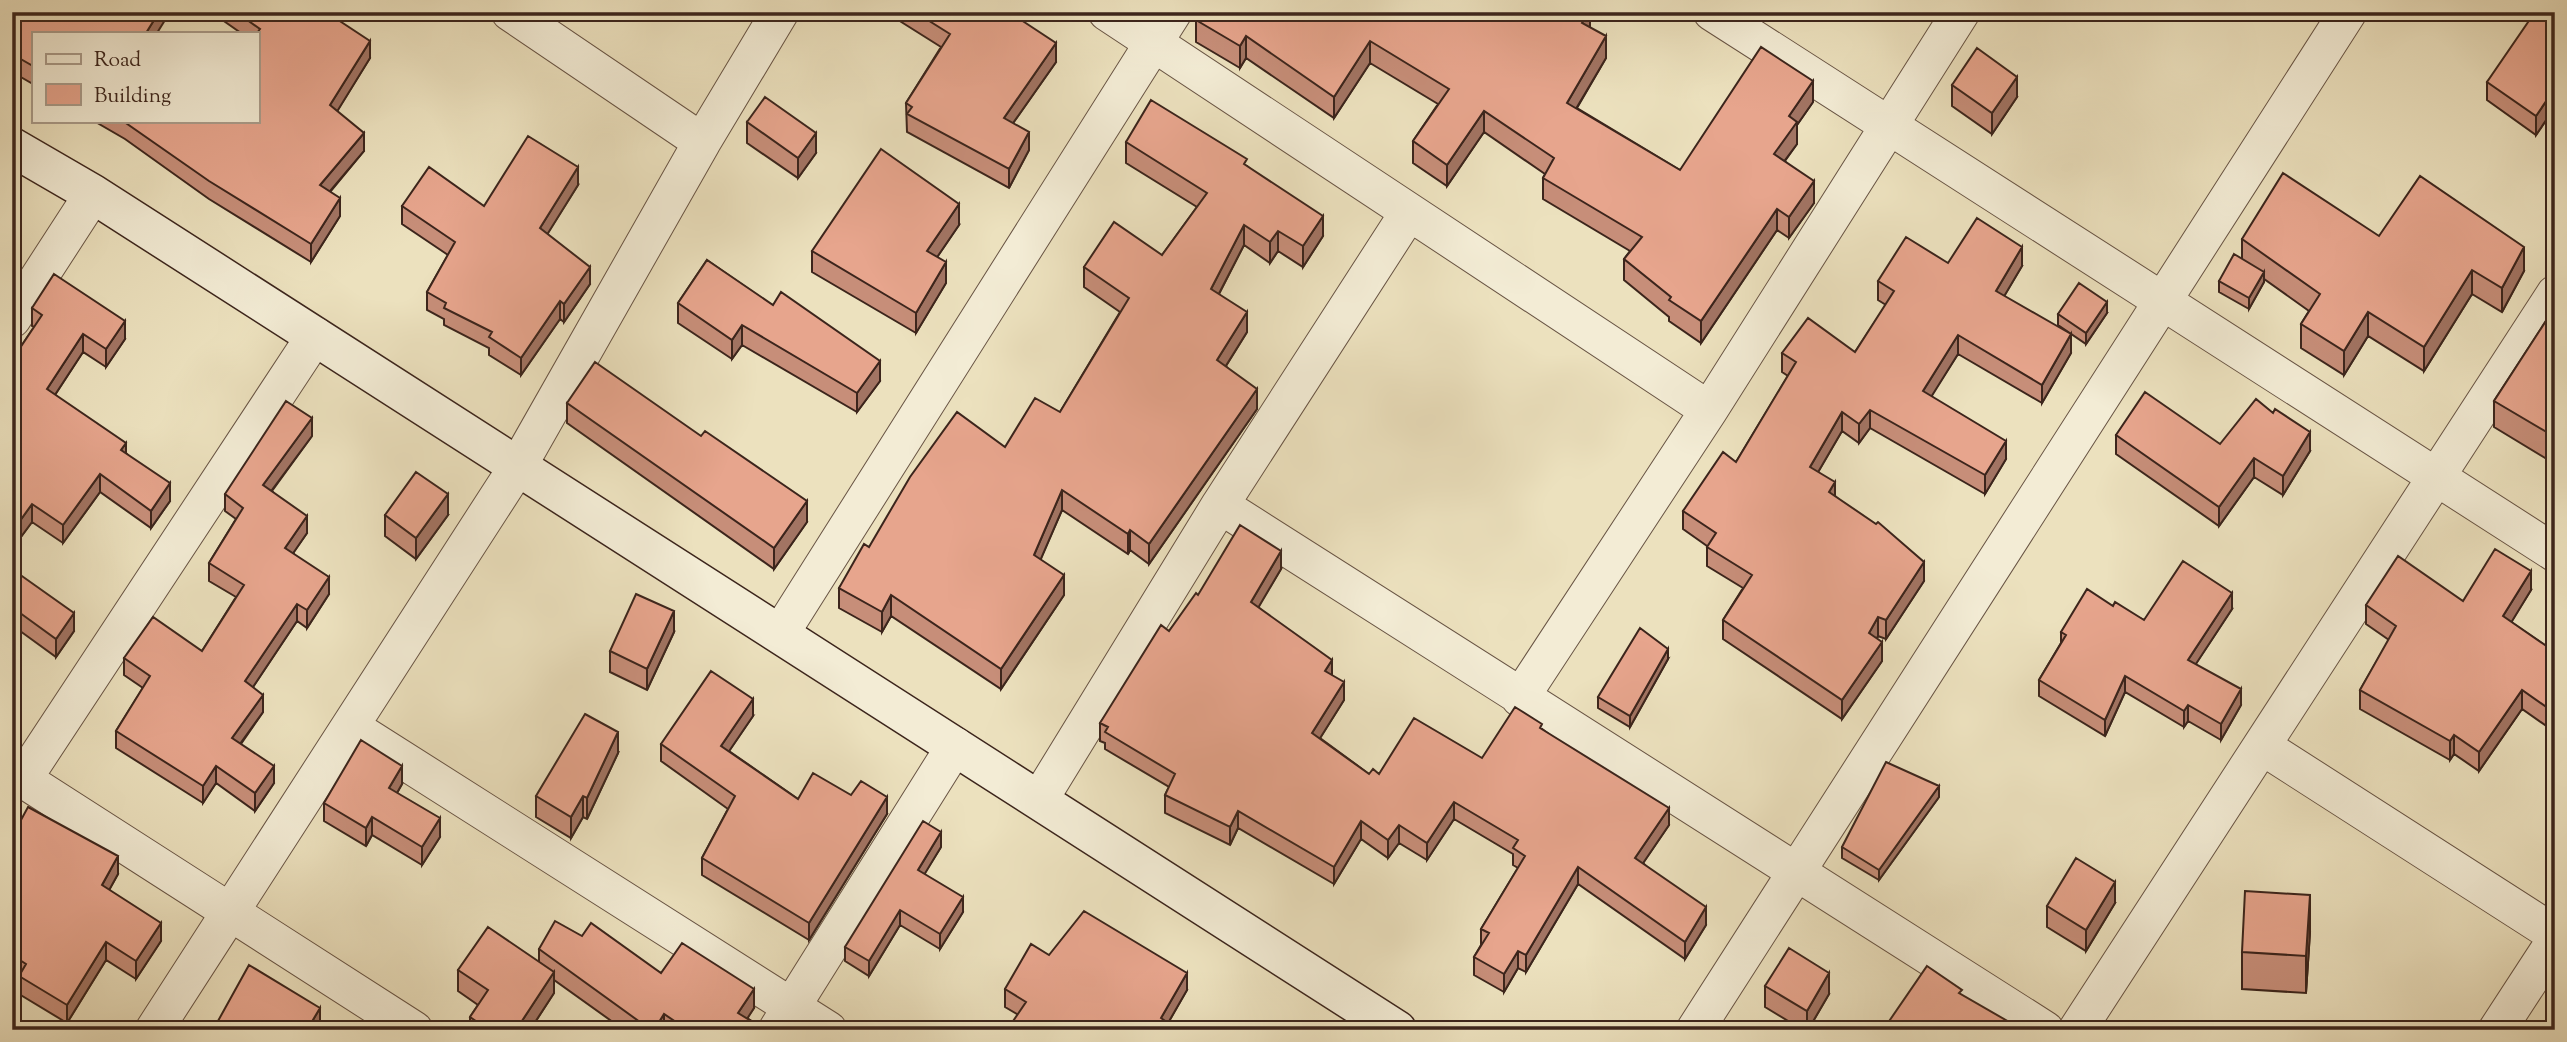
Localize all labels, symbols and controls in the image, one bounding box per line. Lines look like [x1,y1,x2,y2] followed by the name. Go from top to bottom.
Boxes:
[32,32,259,122] legend
[94,46,141,76] text: Road
[94,82,171,112] text: Building

